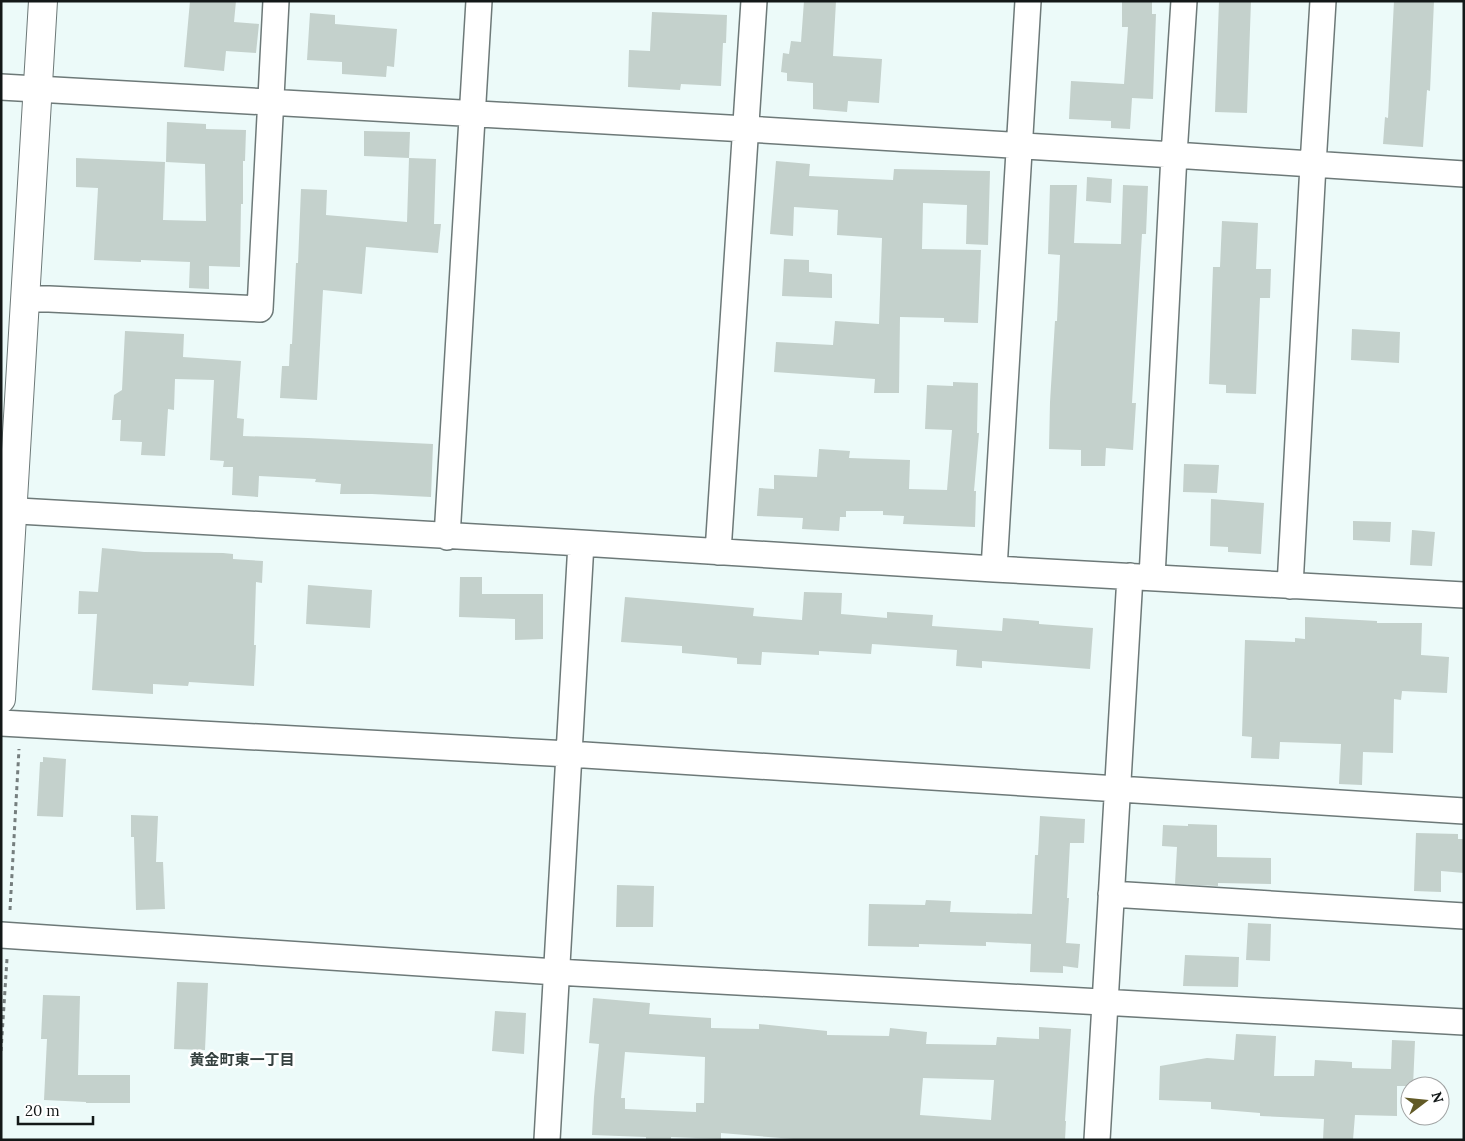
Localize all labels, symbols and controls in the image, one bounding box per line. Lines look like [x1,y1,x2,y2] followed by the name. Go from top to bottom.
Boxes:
[189,1050,295,1069] district label: 黄金町東一丁目
[1400,1076,1450,1126] north arrow
[1427,1090,1448,1105] text: N
[18,1094,92,1126] scale bar
[25,1101,60,1120] text: 20 m

